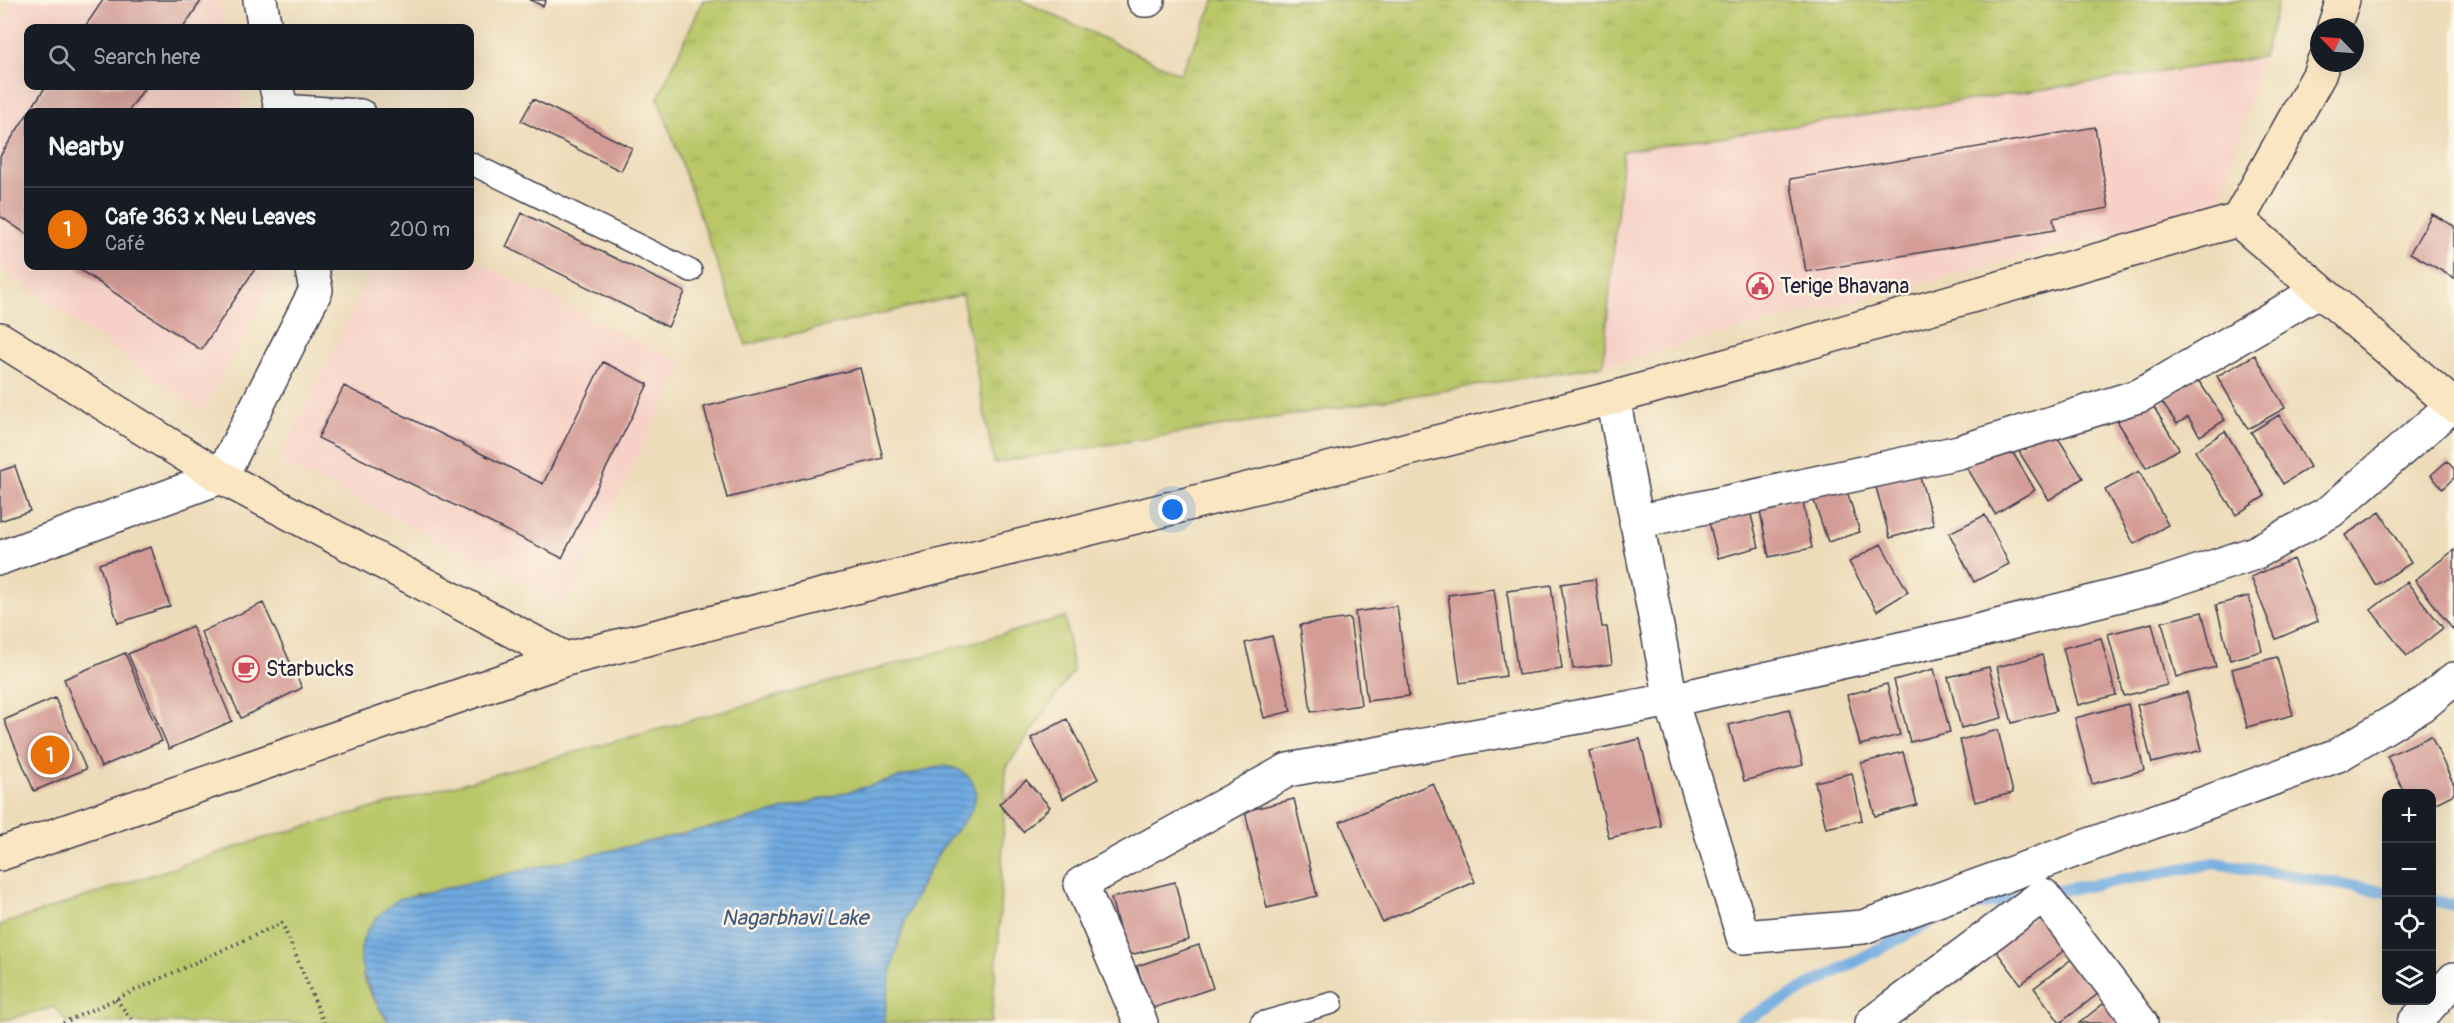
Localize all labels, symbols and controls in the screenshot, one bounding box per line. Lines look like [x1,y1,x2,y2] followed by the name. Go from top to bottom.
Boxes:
[2310,18,2364,72] north arrow
[24,24,474,90] search box
[45,41,78,74] icon: search
[93,43,200,71] text: Search here
[48,131,124,163] text: Nearby
[105,203,316,231] text: Cafe 363 x Neu Leaves
[64,217,71,242] text: 1
[389,217,450,242] text: 200 m
[105,231,145,256] text: Café
[1745,271,1775,301] public building icon: Terige Bhavana
[1780,273,1909,300] place label: Terige Bhavana
[1158,495,1187,524] your location
[231,654,261,684] cafe icon: Starbucks
[266,656,354,683] place label: Starbucks
[31,732,70,777] pin: 1
[2382,789,2436,1005] map controls
[2382,789,2436,843] button: +
[2382,843,2436,897] button: −
[2382,897,2436,951] button: locate
[722,904,871,932] water label: Nagarbhavi Lake
[2382,951,2436,1005] button: layers

